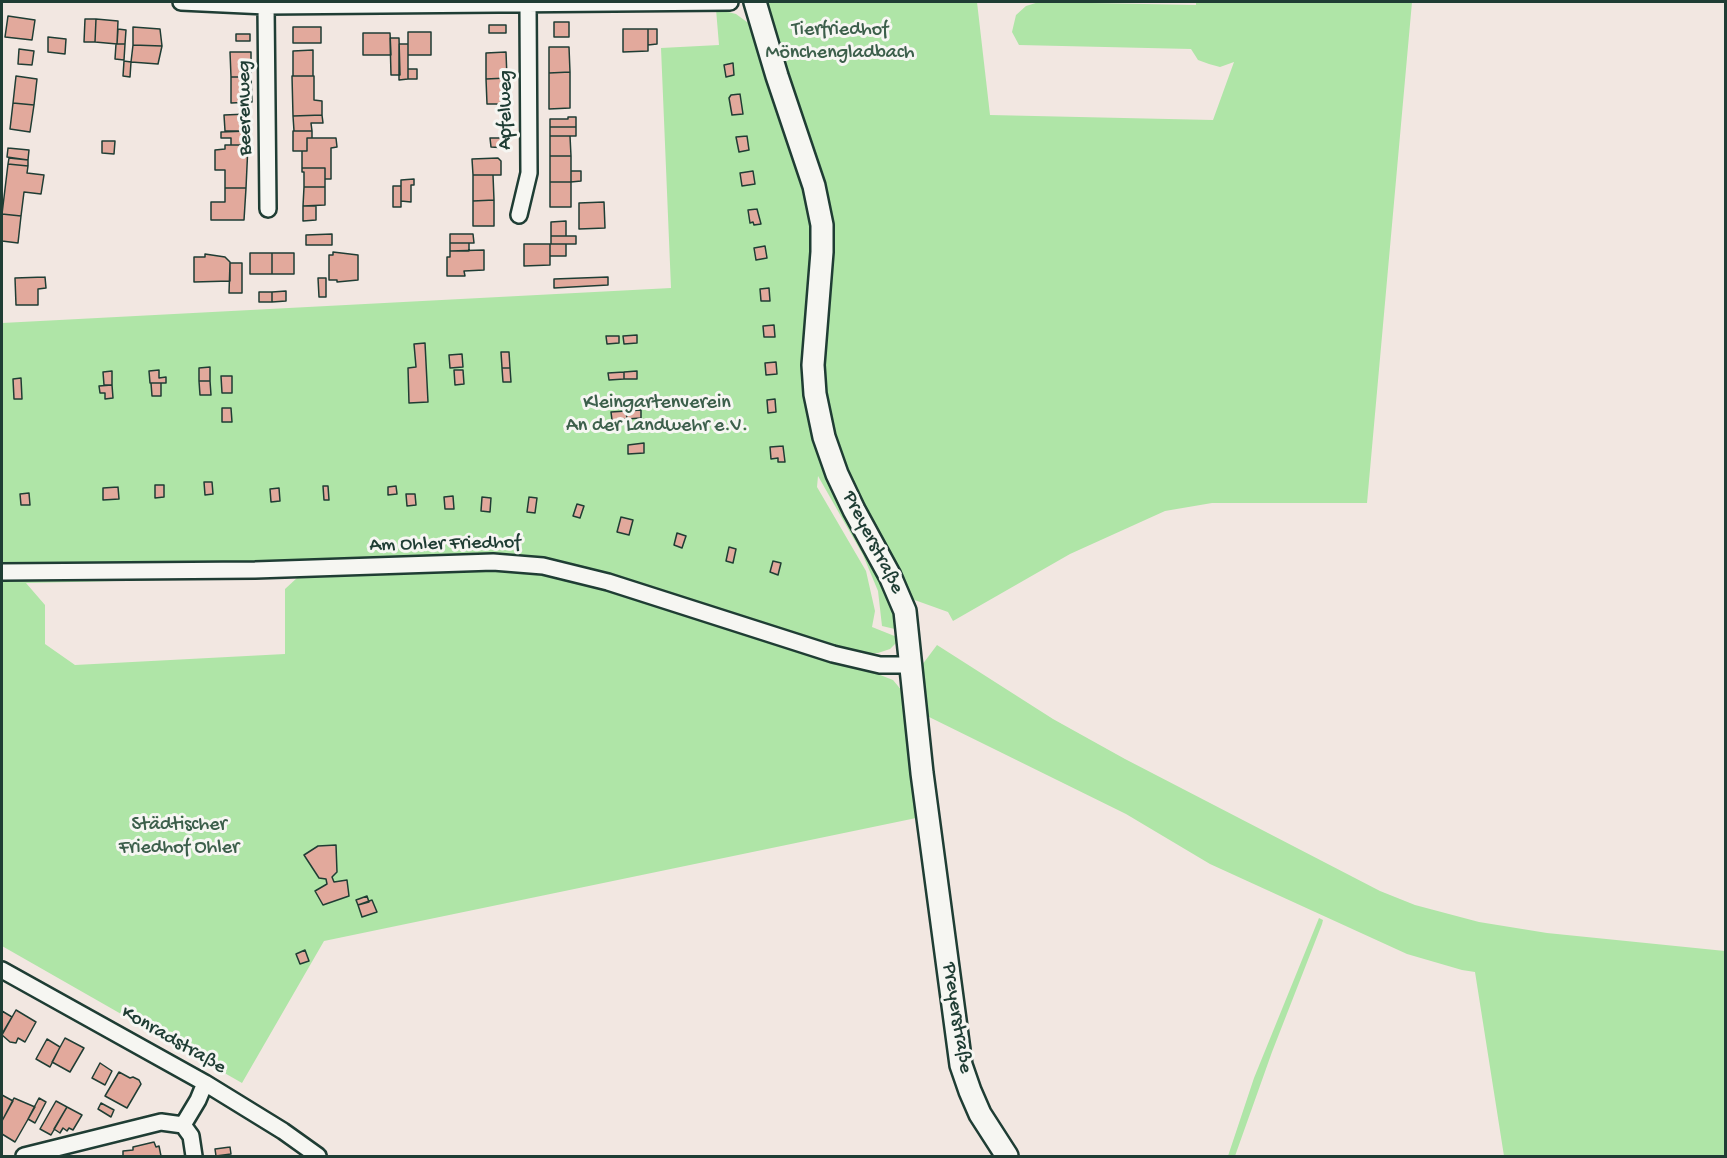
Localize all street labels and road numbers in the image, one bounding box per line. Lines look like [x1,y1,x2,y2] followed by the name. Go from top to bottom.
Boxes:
[233,60,259,156] street label: Beerenweg
[495,70,519,150] street label: Apfelweg
[836,488,908,598] street label: Preyerstraße
[369,532,521,558] street label: Am Ohler Friedhof
[935,961,977,1075] street label: Preyerstraße
[116,1001,230,1081] street label: Konradstraße

